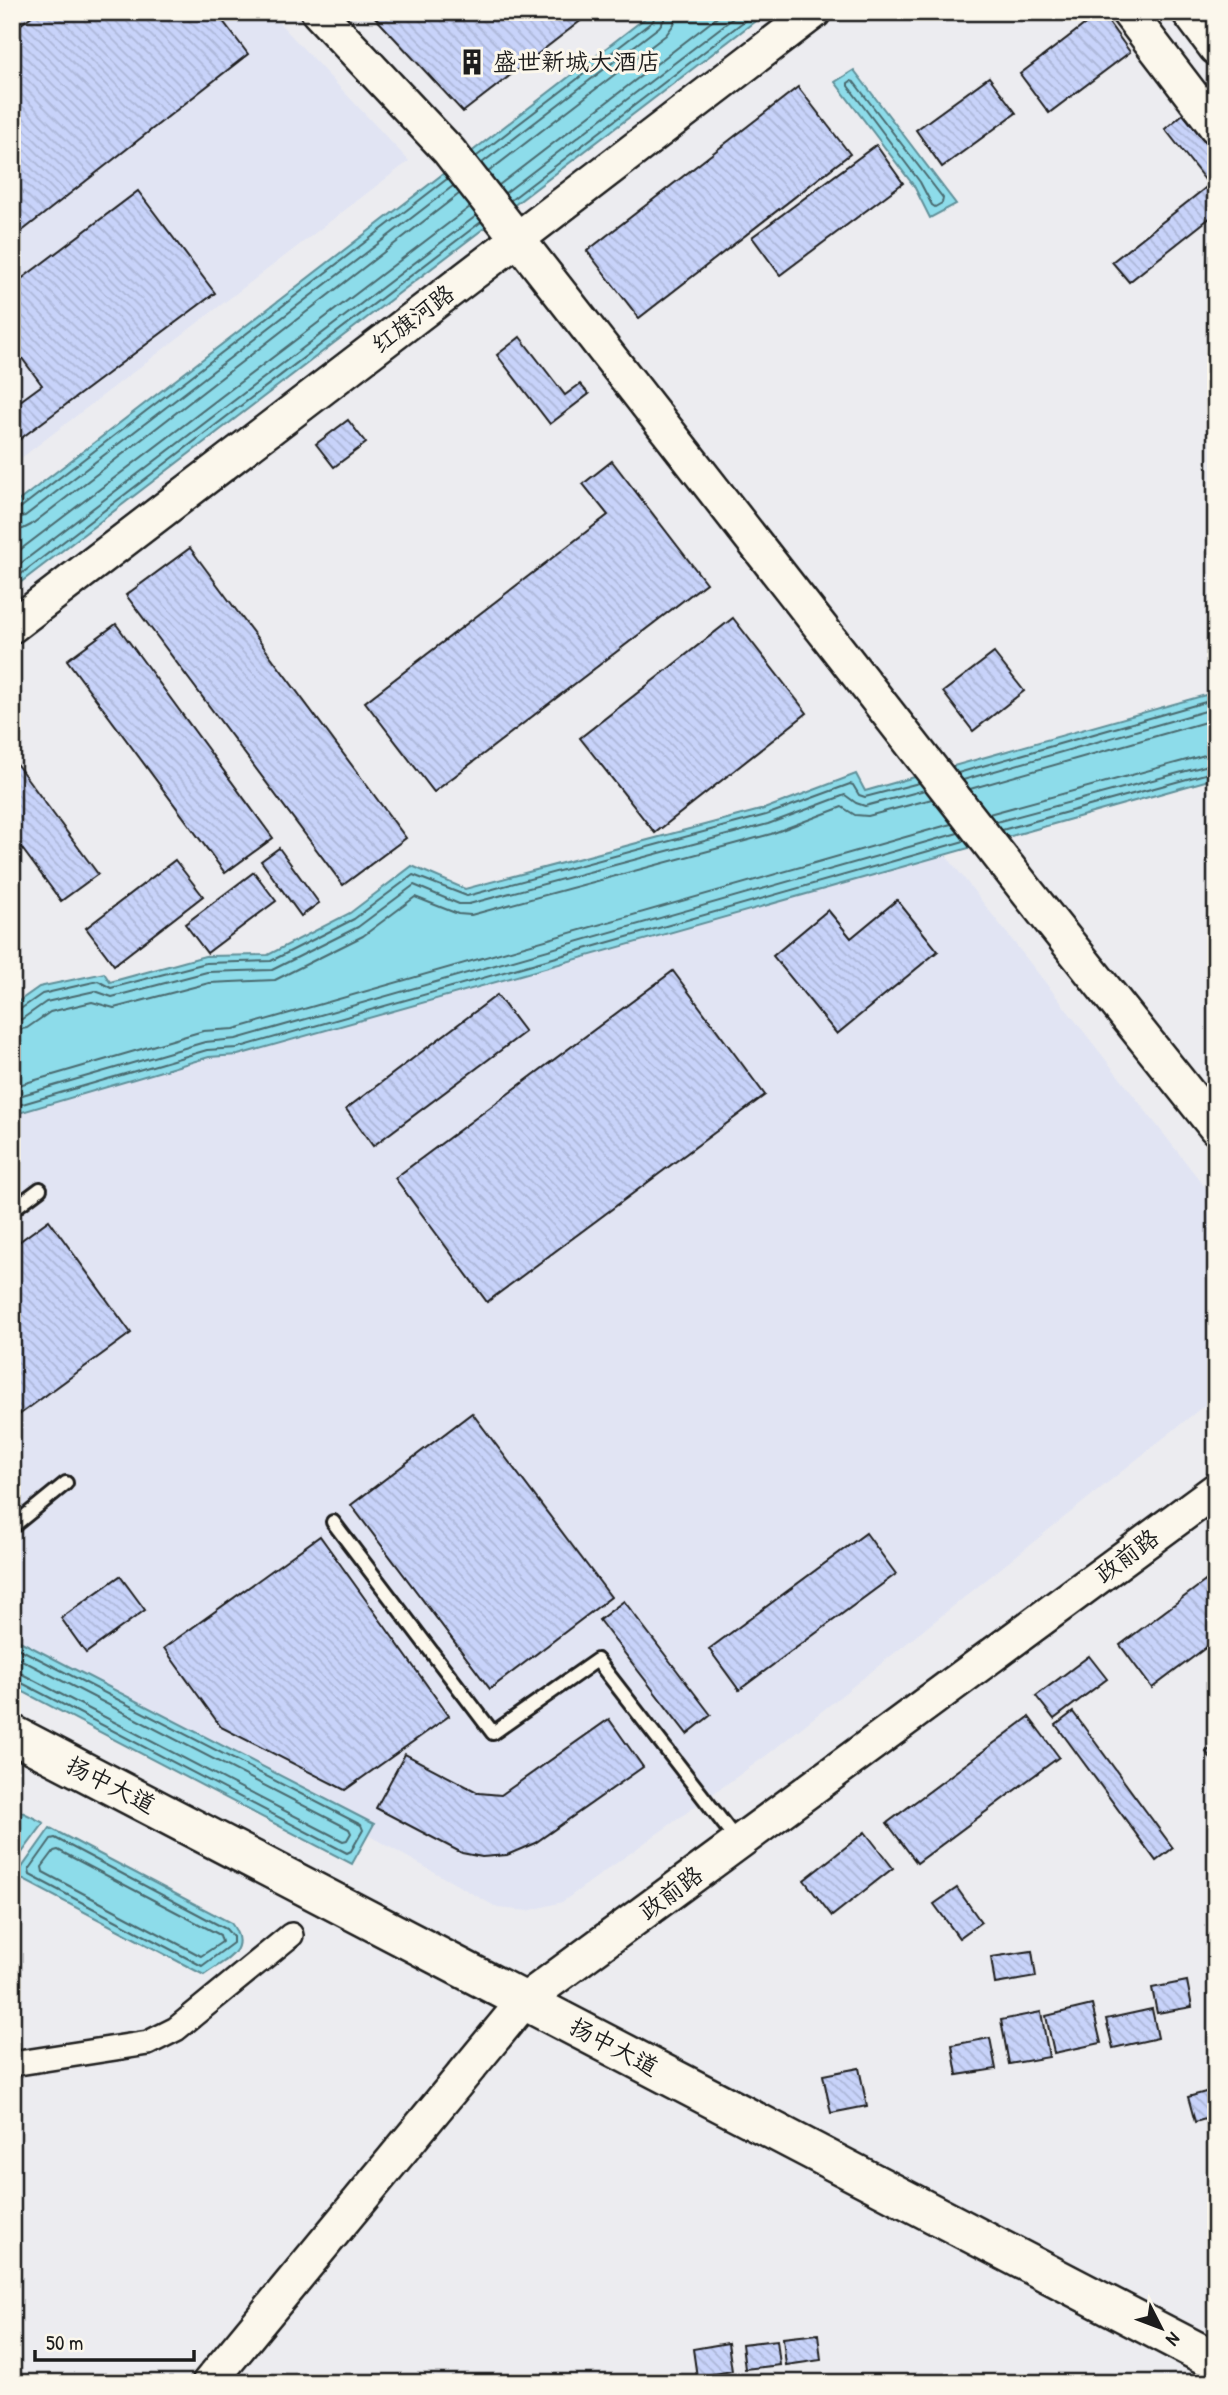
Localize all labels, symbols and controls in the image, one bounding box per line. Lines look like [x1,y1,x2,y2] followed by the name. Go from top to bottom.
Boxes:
[493,45,661,77] place label: 盛世新城大酒店
[457,47,487,77] building icon: 盛世新城大酒店
[364,277,460,360] street label: 红旗河路
[1088,1521,1165,1590] street label: 政前路
[61,1748,161,1820] street label: 扬中大道
[632,1858,709,1927] street label: 政前路
[565,2009,664,2083] street label: 扬中大道
[1126,2294,1196,2364] north arrow
[35,2318,194,2362] scale bar
[1161,2327,1187,2352] text: N
[46,2328,83,2357] text: 50 m

